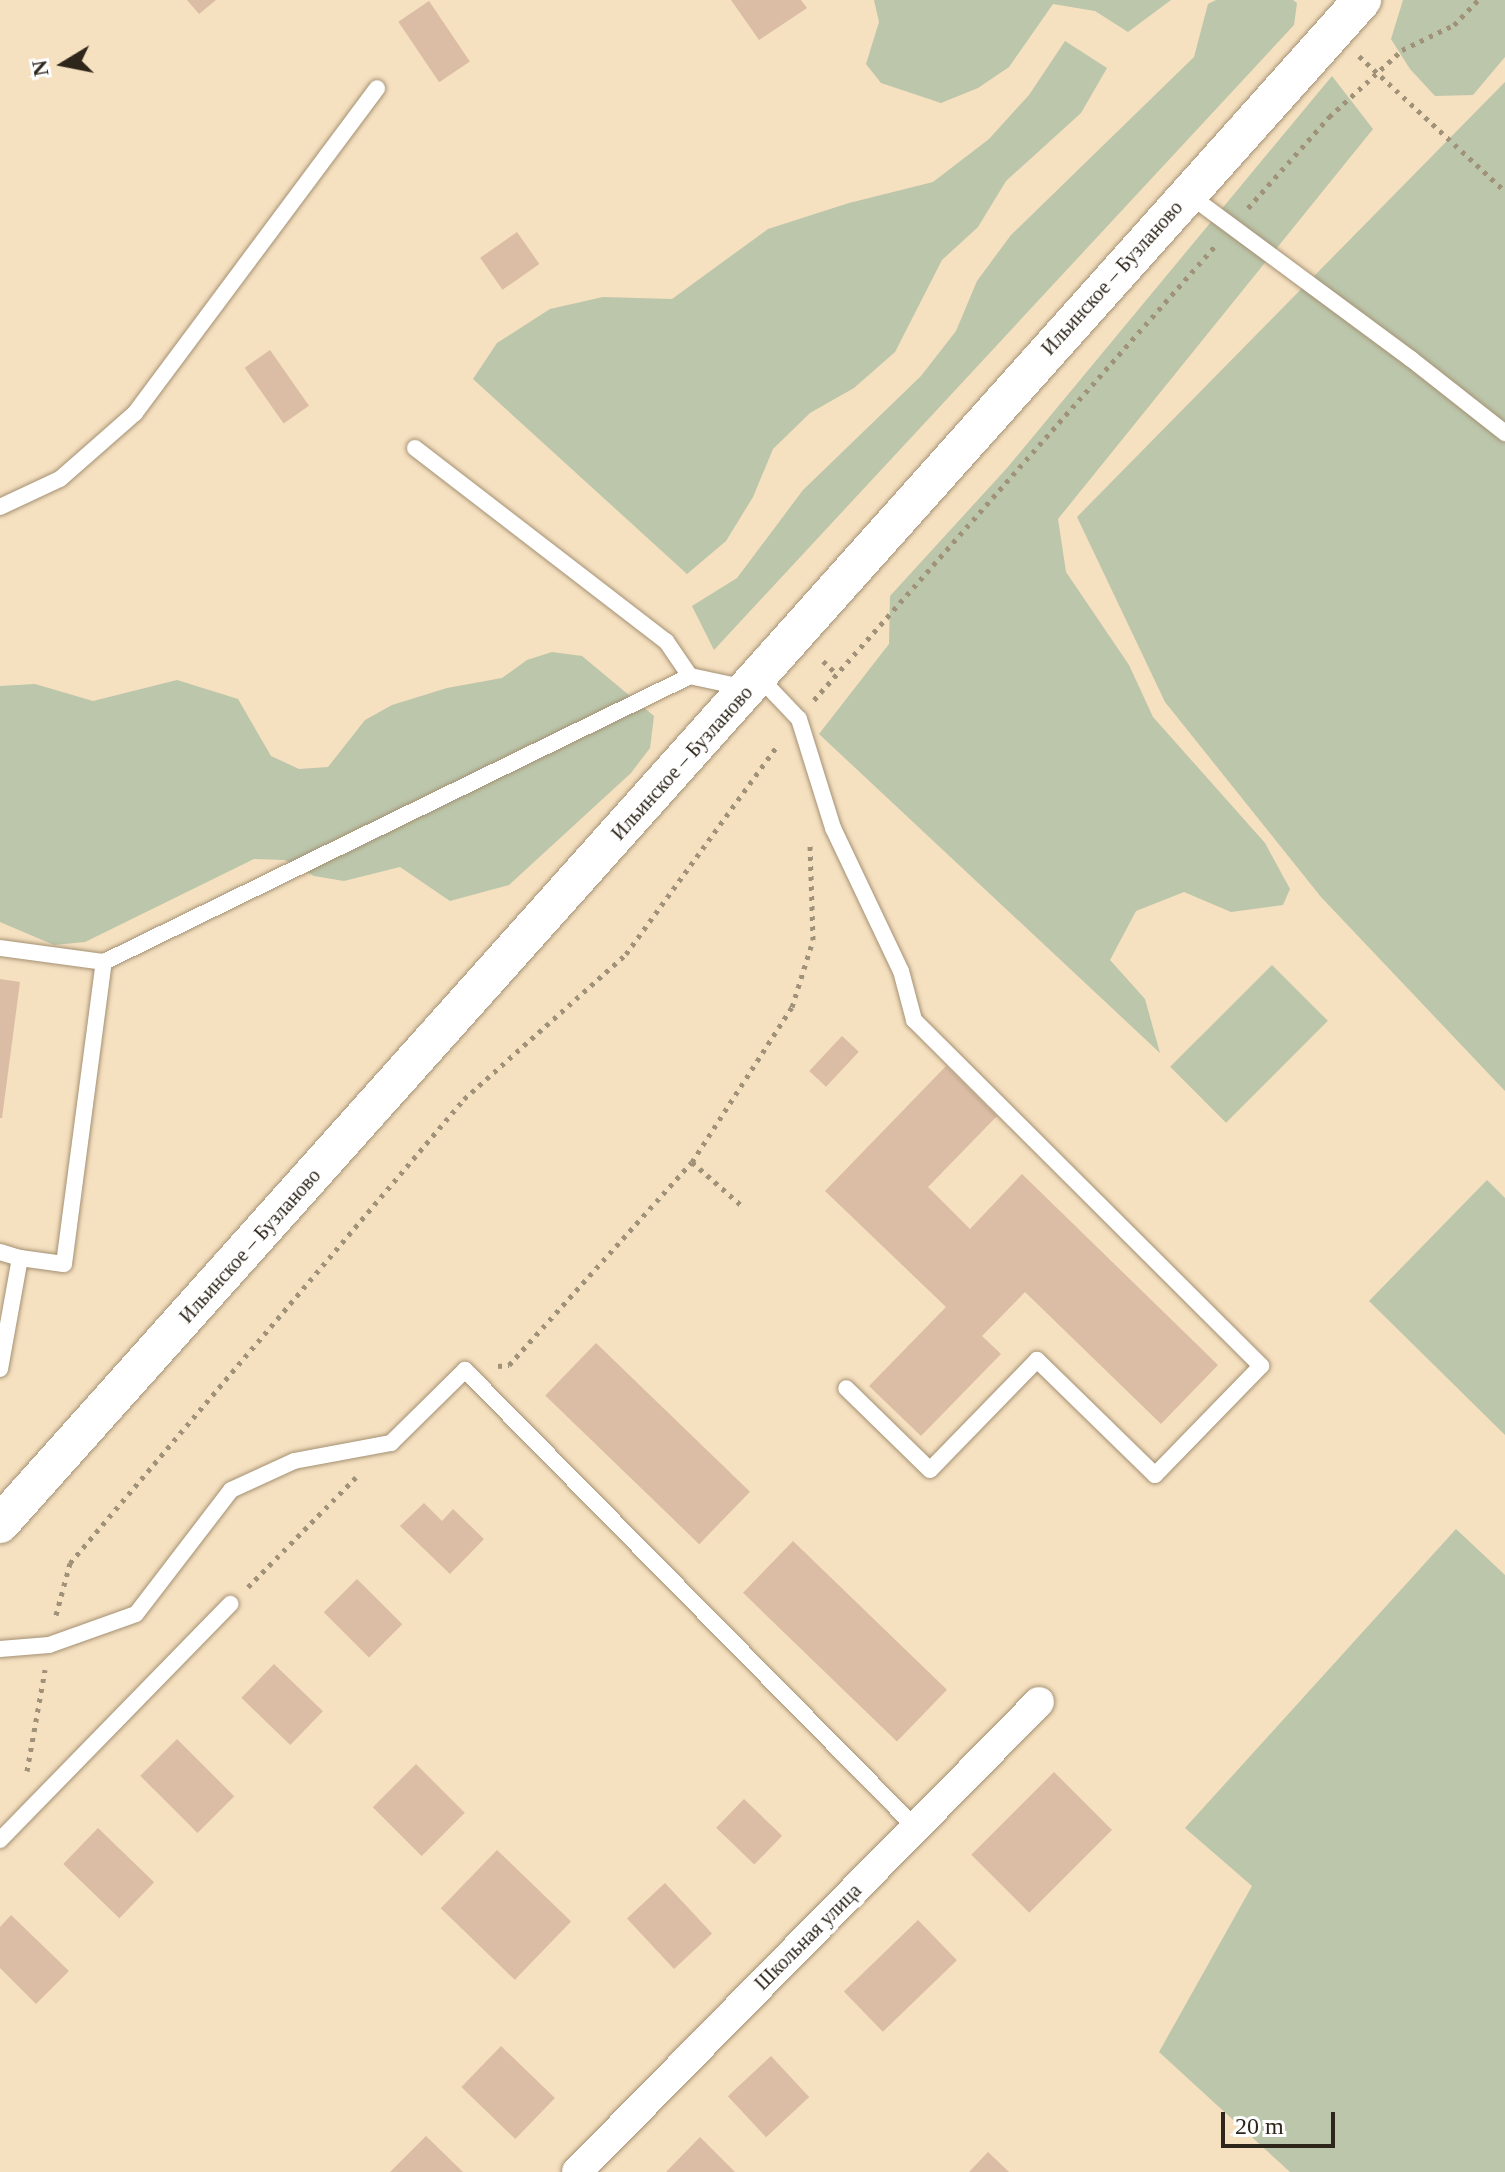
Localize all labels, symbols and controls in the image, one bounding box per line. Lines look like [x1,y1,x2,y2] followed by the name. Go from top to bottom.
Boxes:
[24,24,104,104] north arrow
[26,58,54,78] text: N
[1036,196,1188,360] street label: Ильинское – Бузланово
[606,681,758,845] street label: Ильинское – Бузланово
[174,1164,326,1328] street label: Ильинское – Бузланово
[750,1879,866,1995] street label: Школьная улица
[1225,2096,1339,2146] scale bar
[1235,2113,1284,2139] text: 20 m

